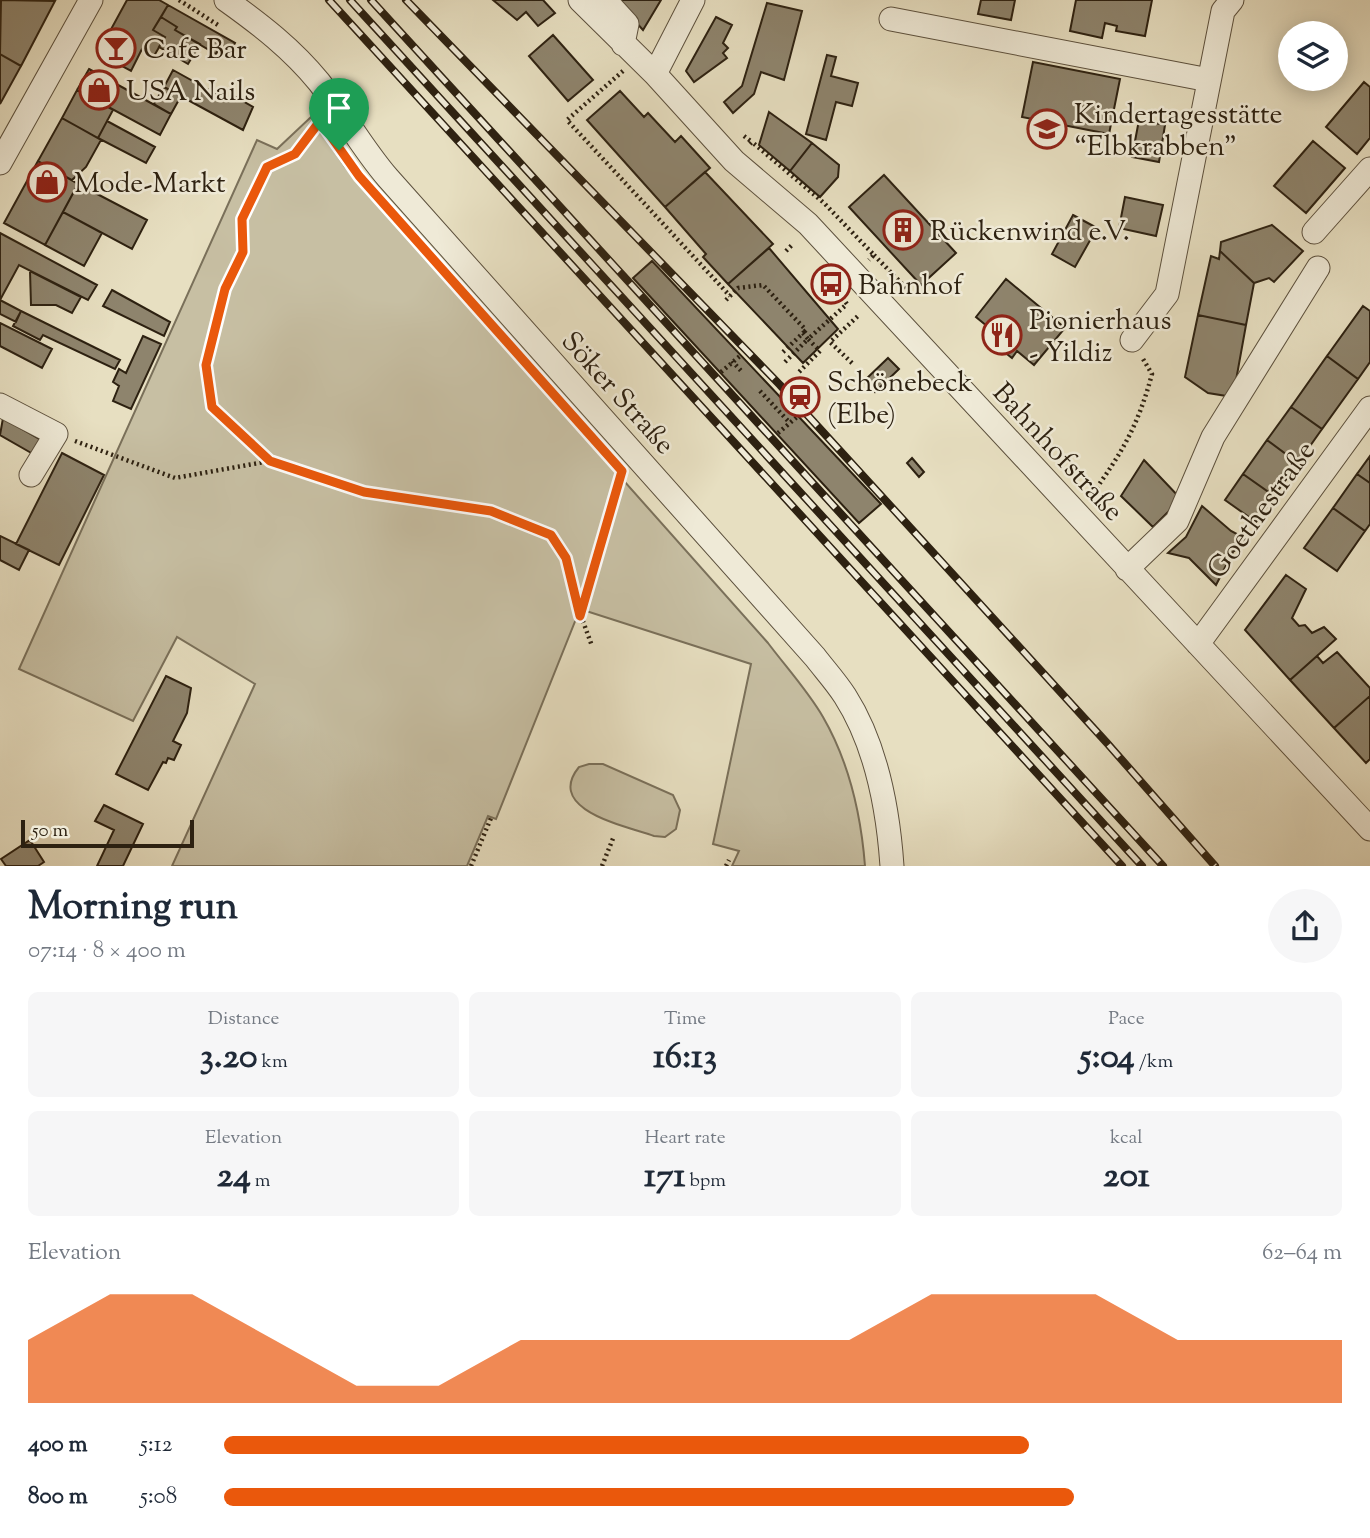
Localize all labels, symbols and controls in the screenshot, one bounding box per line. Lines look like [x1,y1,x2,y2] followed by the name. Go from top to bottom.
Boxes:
[1278,21,1348,91] map controls
[1278,21,1348,91] button: layers
[95,27,137,69] bar icon: Cafe Bar
[143,31,247,71] place label: Cafe Bar
[78,69,120,111] shop icon: USA Nails
[126,73,255,113] place label: USA Nails
[309,78,369,150] pin
[320,89,358,127] icon: arrive
[1074,96,1283,168] place label: Kindertagesstätte “Elbkrabben”
[1026,108,1068,150] school or university icon: Kindertagesstätte “Elbkrabben”
[26,161,68,203] shop icon: Mode-Markt
[74,165,226,205] place label: Mode-Markt
[882,209,924,251] building icon: Rückenwind e.V.
[930,213,1130,253] place label: Rückenwind e.V.
[810,263,852,305] bus stop icon: Bahnhof
[858,267,964,307] place label: Bahnhof
[1029,302,1171,374] place label: Pionierhaus - Yildiz
[981,314,1023,356] restaurant icon: Pionierhaus - Yildiz
[551,324,683,464] street label: Söker Straße
[827,364,973,436] place label: Schönebeck (Elbe)
[982,375,1132,531] street label: Bahnhofstraße
[779,376,821,418] station icon: Schönebeck (Elbe)
[1199,434,1326,588] street label: Goethestraße
[21,817,194,849] scale bar
[32,818,68,845] text: 50 m
[28,882,238,936] text: Morning run
[1268,889,1342,963] button: share
[28,935,186,968] text: 07:14 · 8 × 400 m
[208,1006,279,1033] text: Distance
[664,1006,706,1033] text: Time
[1108,1006,1145,1033] text: Pace
[200,1033,258,1084] text: 3.20
[653,1033,717,1084] text: 16:13
[1080,1033,1135,1084] text: 5:04
[258,1049,288,1076] text: km
[1135,1049,1173,1076] text: /km
[205,1125,282,1152] text: Elevation
[644,1125,726,1152] text: Heart rate
[1110,1125,1143,1152] text: kcal
[217,1152,251,1203] text: 24
[644,1152,685,1203] text: 171
[1103,1152,1150,1203] text: 201
[251,1168,271,1195] text: m
[685,1168,726,1195] text: bpm
[28,1237,121,1270] text: Elevation
[1262,1237,1342,1270] text: 62–64 m
[28,1429,88,1462] text: 400 m
[140,1429,172,1462] text: 5:12
[28,1481,88,1514] text: 800 m
[140,1481,177,1514] text: 5:08

